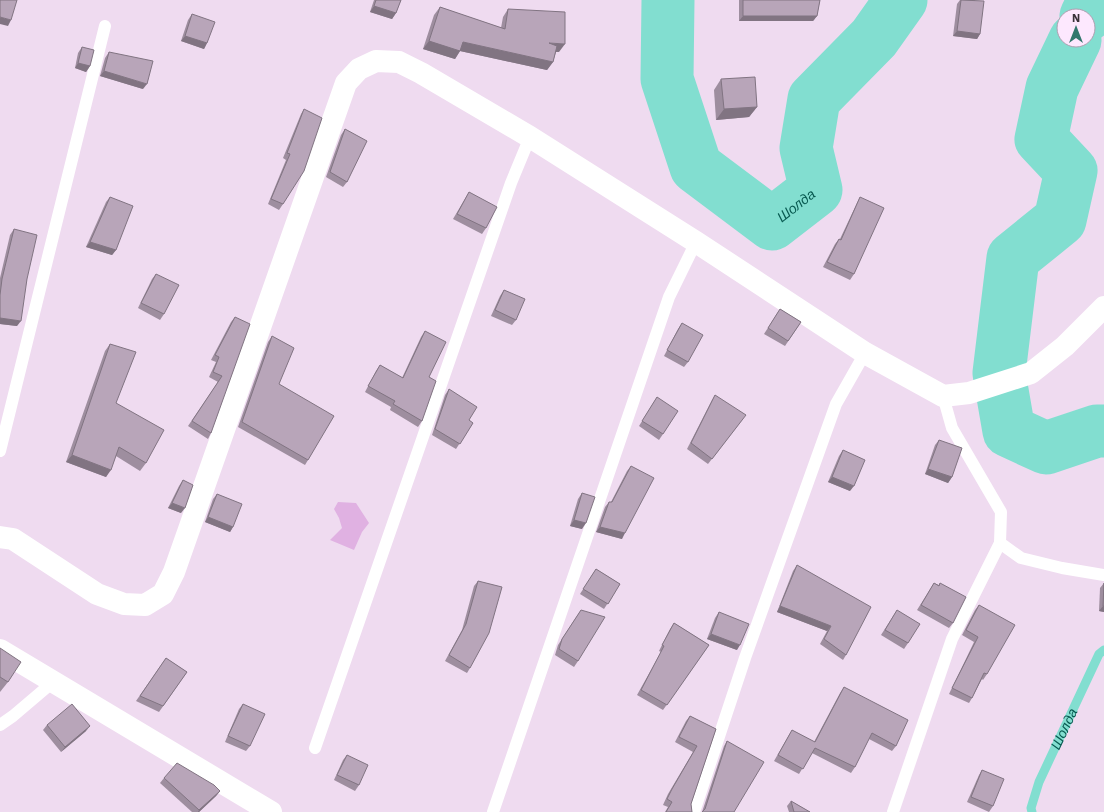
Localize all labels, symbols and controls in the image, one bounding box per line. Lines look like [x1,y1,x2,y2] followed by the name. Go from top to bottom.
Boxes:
[1056,8,1096,48] north arrow
[1072,12,1080,25] text: N
[774,186,818,225] water label: Шолда
[1047,705,1081,752] water label: Шолда

